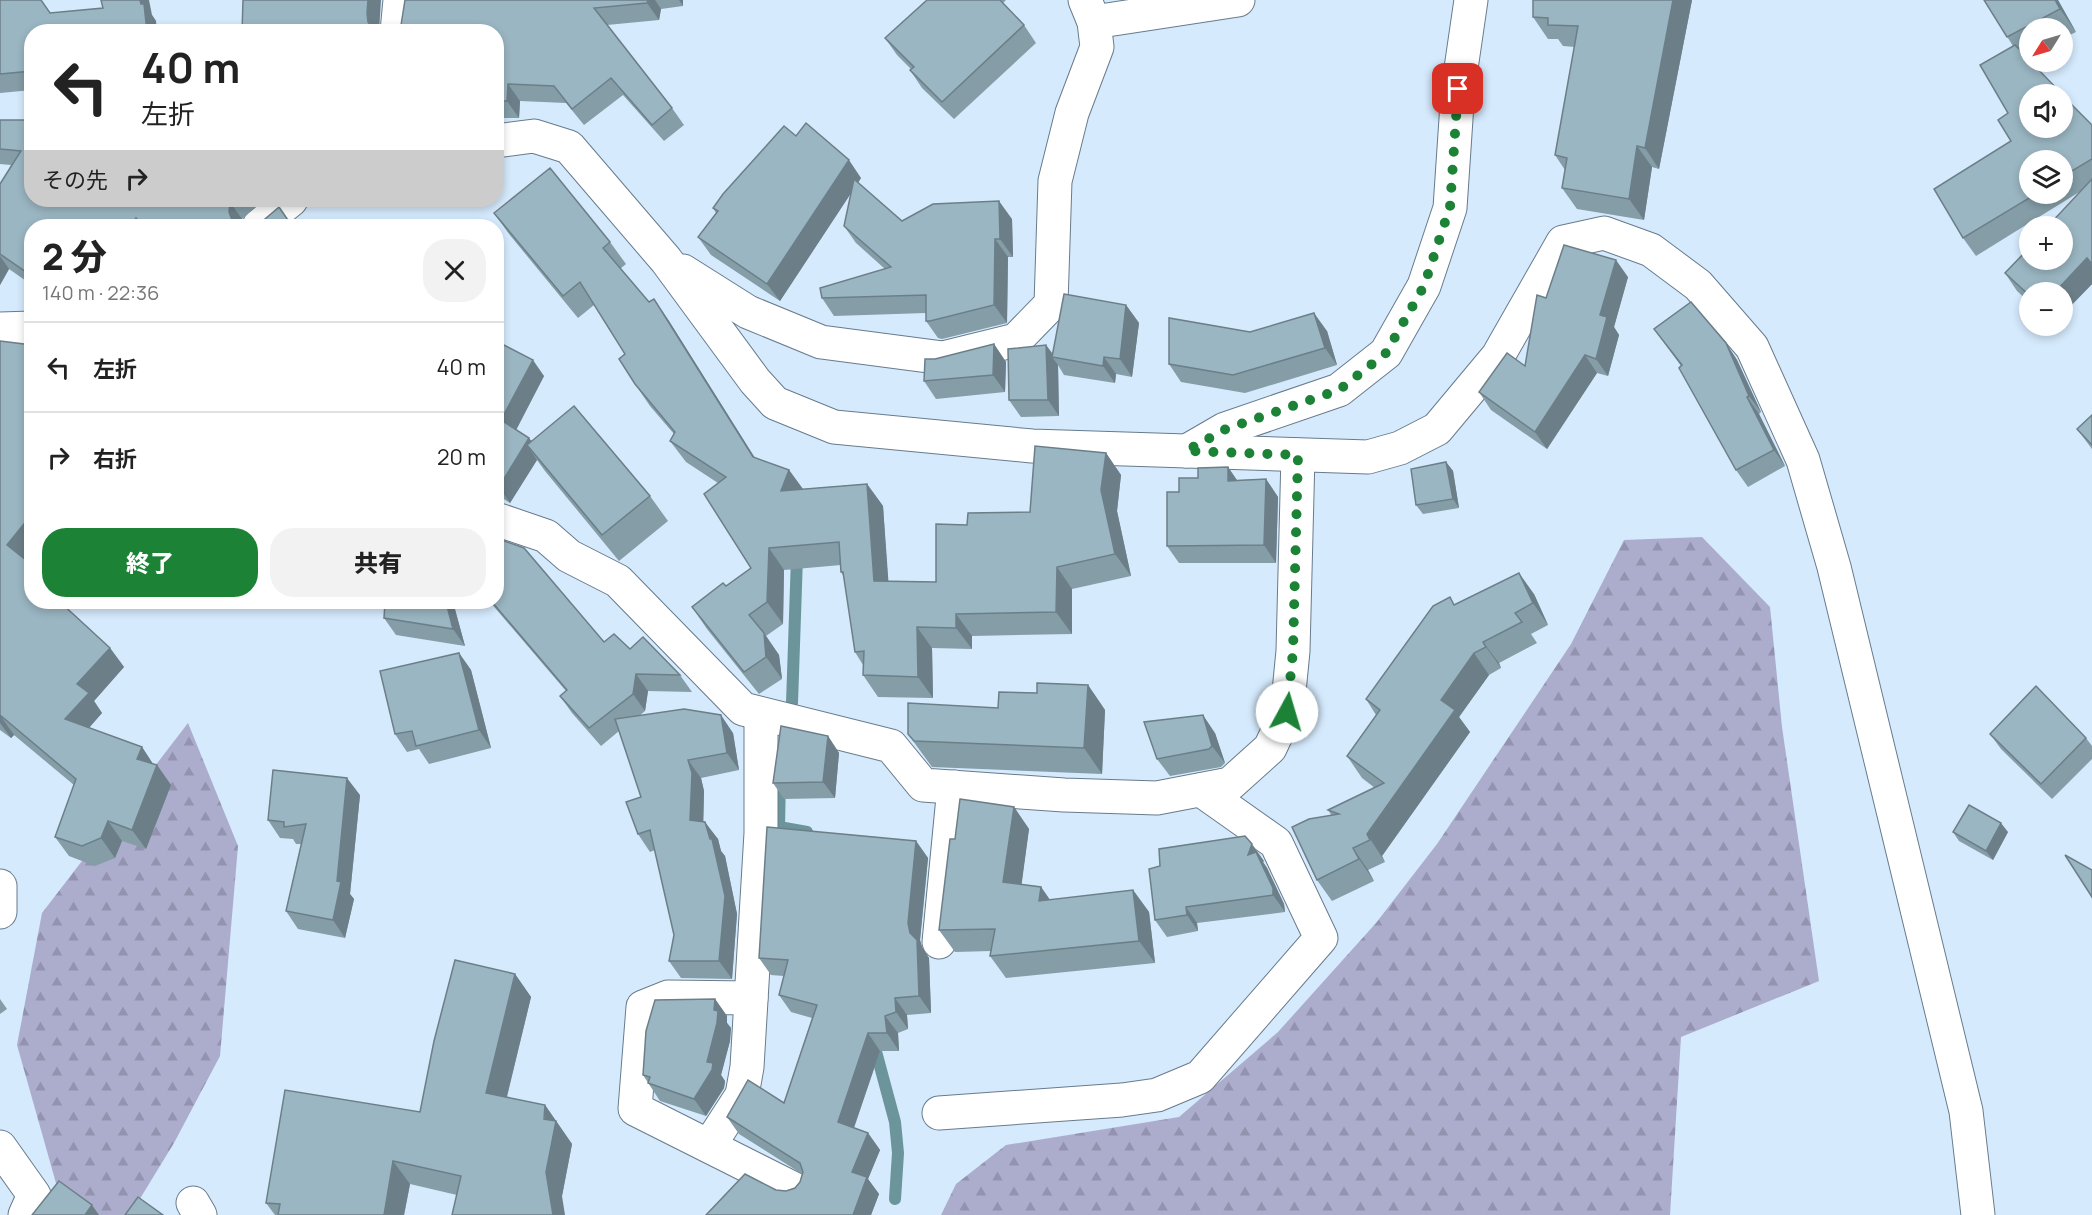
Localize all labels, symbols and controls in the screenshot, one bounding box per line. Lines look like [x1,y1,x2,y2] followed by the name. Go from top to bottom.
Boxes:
[2019,18,2073,72] north arrow
[2019,18,2073,336] map controls
[141,38,240,96] text: 40 m
[42,48,120,126] icon: left
[1432,63,1483,114] pin
[1441,72,1474,105] icon: arrive
[2019,84,2073,138] button: sound
[141,95,195,132] text: 左折
[2019,150,2073,204] button: layers
[120,162,153,195] icon: right
[42,165,108,195] text: その先
[2019,216,2073,270] button: +
[42,232,107,281] text: 2 分
[423,239,486,302] button: close
[42,279,160,306] text: 140 m · 22:36
[2019,282,2073,336] button: −
[42,351,75,384] icon: left
[437,352,486,382] text: 40 m
[93,354,137,384] text: 左折
[42,441,75,474] icon: right
[437,442,486,472] text: 20 m
[93,444,137,474] text: 右折
[42,528,258,597] button: 終了
[270,528,486,597] button: 共有
[1255,680,1319,744] position arrow

